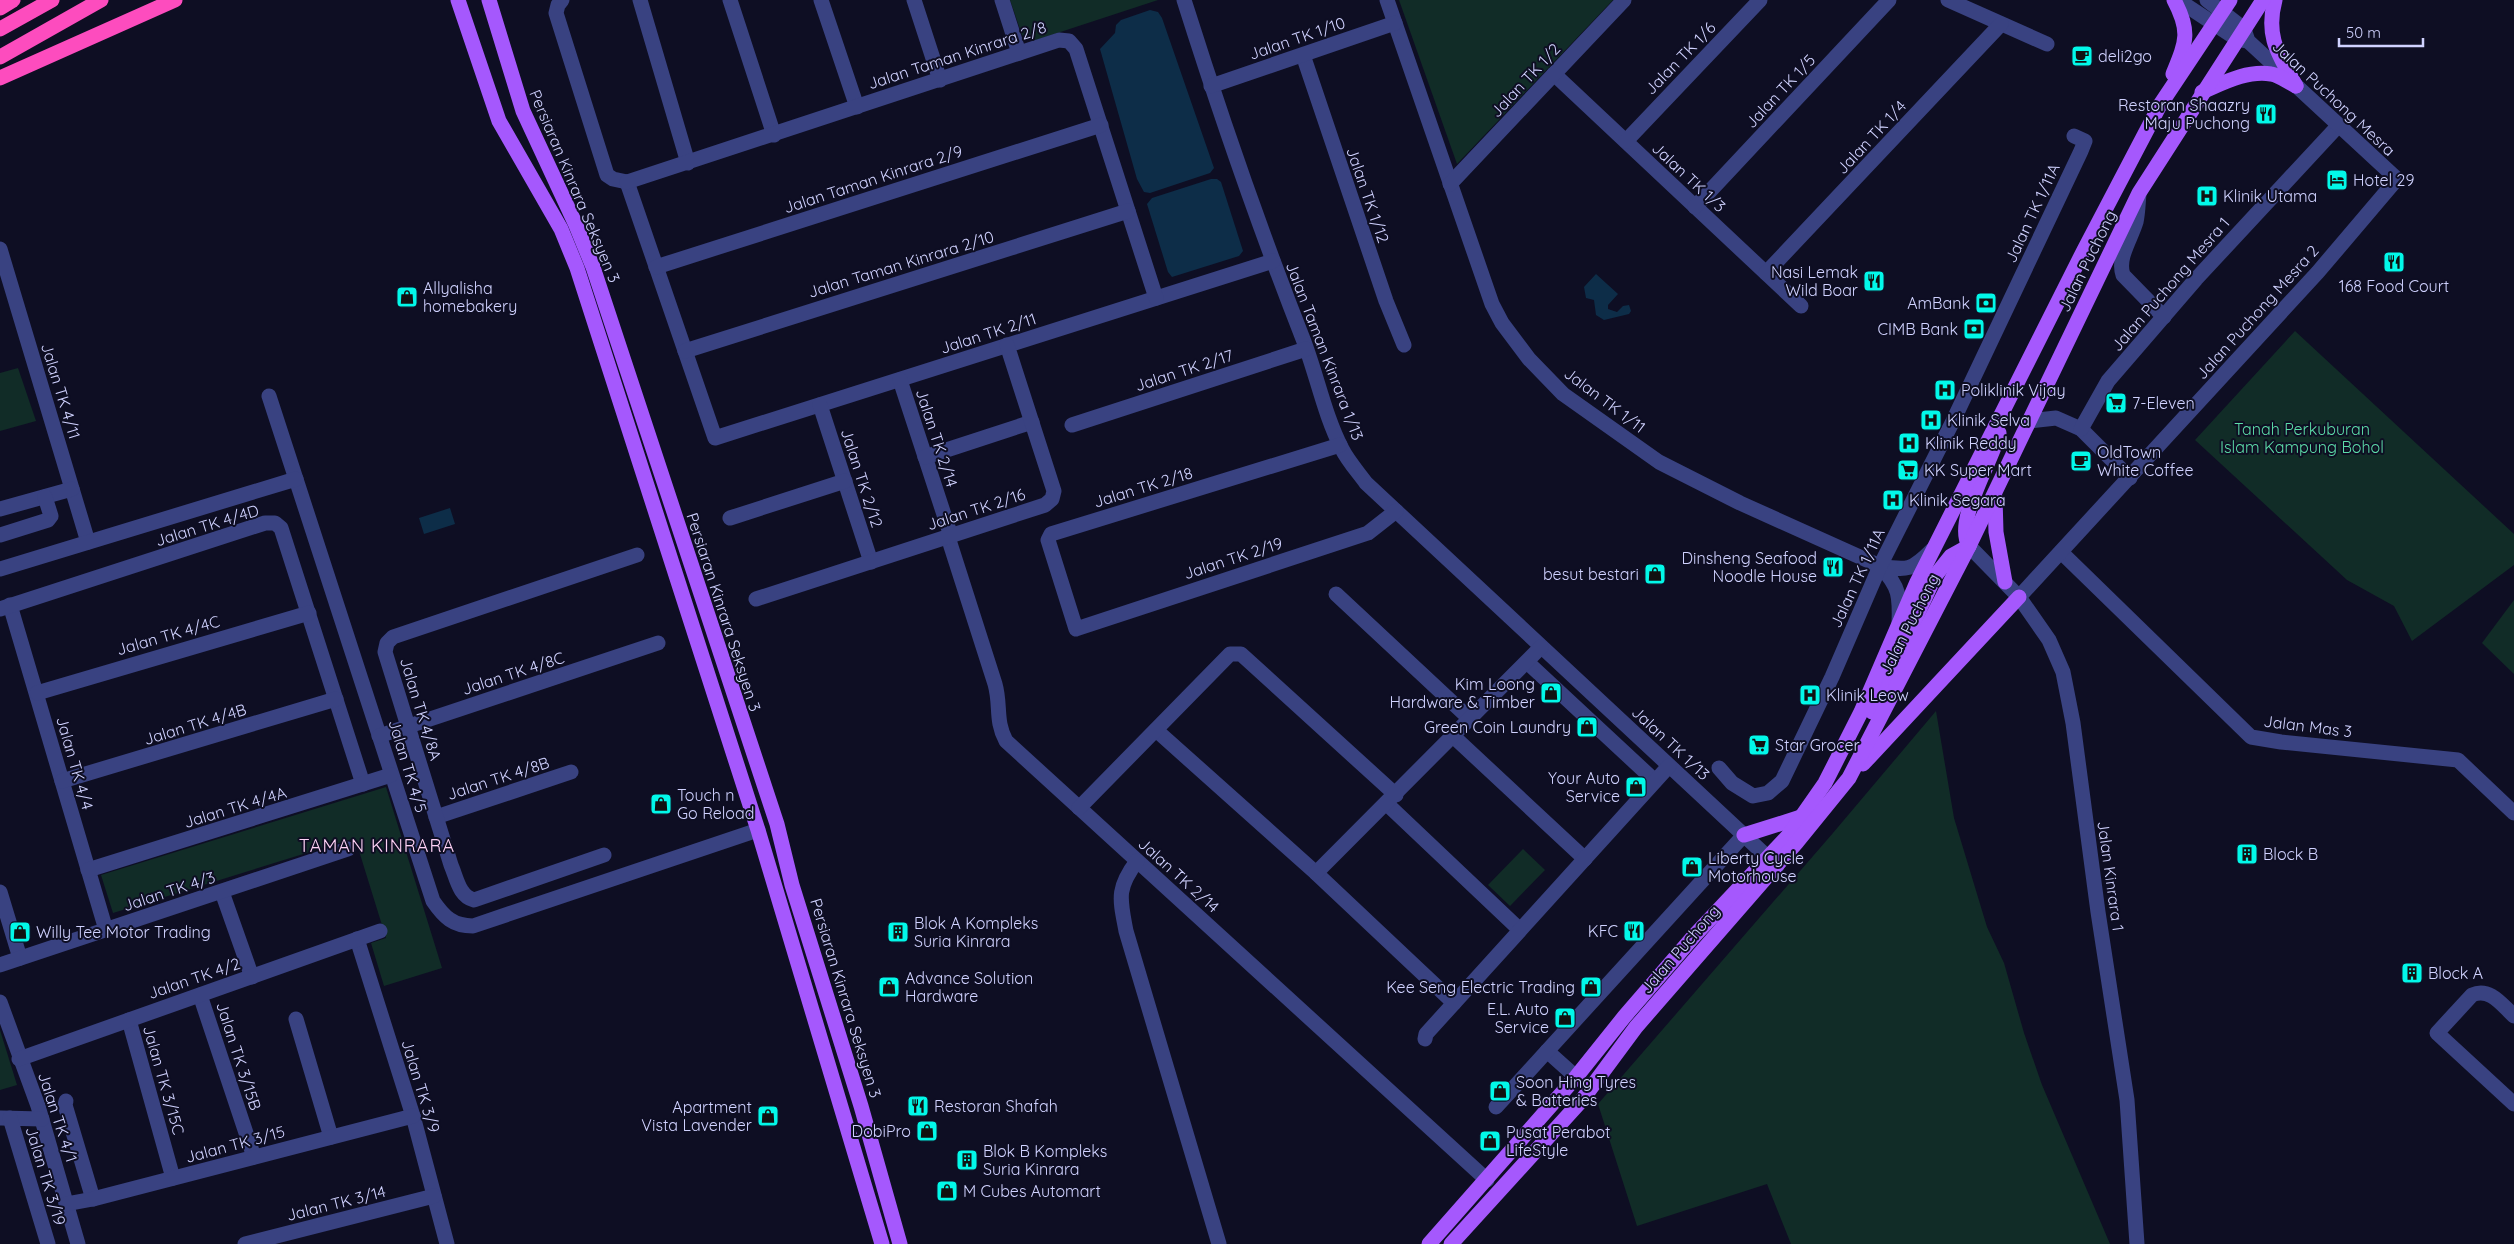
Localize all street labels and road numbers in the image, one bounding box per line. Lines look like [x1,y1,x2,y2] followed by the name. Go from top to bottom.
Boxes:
[1246,12,1348,64] street label: Jalan TK 1/10
[865,17,1049,93] street label: Jalan Taman Kinrara 2/8
[1640,17,1720,99] street label: Jalan TK 1/6
[2268,36,2400,160] street label: Jalan Puchong Mesra
[1486,39,1564,121] street label: Jalan TK 1/2
[1741,50,1819,132] street label: Jalan TK 1/5
[525,86,625,286] street label: Persiaran Kinrara Seksyen 3
[1832,96,1910,178] street label: Jalan TK 1/4
[1648,138,1730,216] street label: Jalan TK 1/3
[781,141,965,217] street label: Jalan Taman Kinrara 2/9
[1342,145,1394,246] street label: Jalan TK 1/12
[2000,160,2064,266] street label: Jalan TK 1/11A
[2054,207,2120,315] street label: Jalan Puchong
[2106,213,2234,355] street label: Jalan Puchong Mesra 1
[806,226,996,302] street label: Jalan Taman Kinrara 2/10
[2191,241,2323,383] street label: Jalan Puchong Mesra 2
[1282,259,1368,443] street label: Jalan Taman Kinrara 1/13
[937,308,1039,358] street label: Jalan TK 2/11
[37,341,85,441] street label: Jalan TK 4/11
[1132,345,1236,395] street label: Jalan TK 2/17
[1560,363,1650,437] street label: Jalan TK 1/11
[912,386,962,490] street label: Jalan TK 2/14
[837,426,887,530] street label: Jalan TK 2/12
[1091,462,1195,512] street label: Jalan TK 2/18
[924,484,1028,534] street label: Jalan TK 2/16
[153,500,261,550] street label: Jalan TK 4/4D
[682,510,766,714] street label: Persiaran Kinrara Seksyen 3
[1825,525,1889,631] street label: Jalan TK 1/11A
[1181,533,1285,583] street label: Jalan TK 2/19
[1875,570,1943,678] street label: Jalan Puchong
[114,611,222,659] street label: Jalan TK 4/4C
[459,647,567,699] street label: Jalan TK 4/8C
[396,655,446,763] street label: Jalan TK 4/8A
[141,699,249,749] street label: Jalan TK 4/4B
[1628,702,1714,784] street label: Jalan TK 1/13
[2263,711,2353,741] street label: Jalan Mas 3
[52,714,98,812] street label: Jalan TK 4/4
[384,717,432,815] street label: Jalan TK 4/5
[444,752,552,804] street label: Jalan TK 4/8B
[181,782,289,832] street label: Jalan TK 4/4A
[2093,820,2129,932] street label: Jalan Kinrara 1
[1134,833,1224,917] street label: Jalan TK 2/14
[120,867,218,915] street label: Jalan TK 4/3
[806,896,886,1100] street label: Persiaran Kinrara Seksyen 3
[1636,901,1724,997] street label: Jalan Puchong
[145,953,243,1003] street label: Jalan TK 4/2
[212,999,266,1113] street label: Jalan TK 3/15B
[139,1023,189,1137] street label: Jalan TK 3/15C
[397,1037,445,1135] street label: Jalan TK 3/9
[34,1069,82,1165] street label: Jalan TK 4/1
[183,1121,287,1167] street label: Jalan TK 3/15
[21,1124,71,1228] street label: Jalan TK 3/19
[284,1181,388,1225] street label: Jalan TK 3/14

